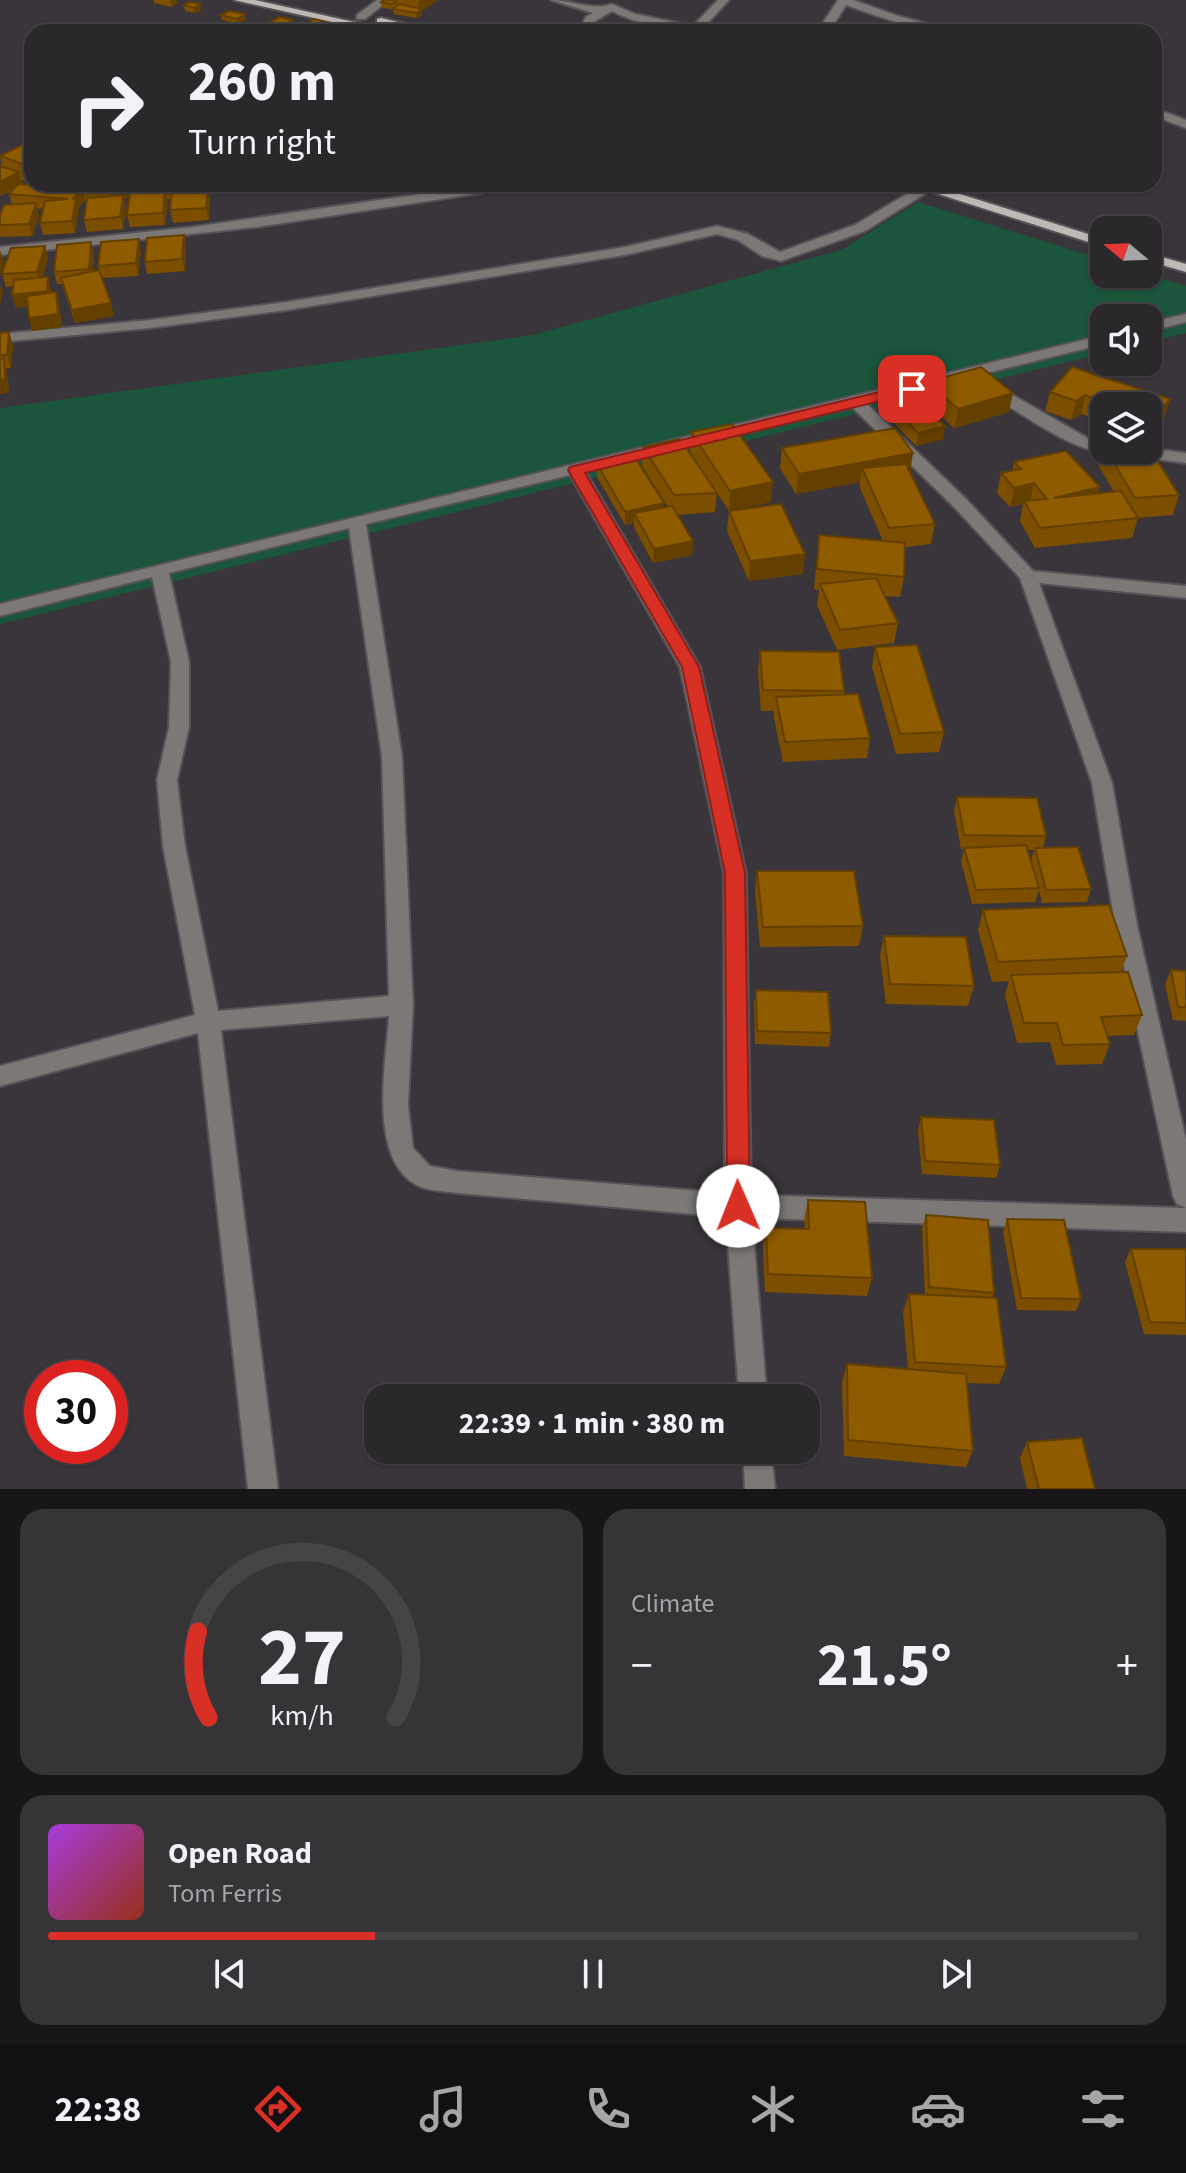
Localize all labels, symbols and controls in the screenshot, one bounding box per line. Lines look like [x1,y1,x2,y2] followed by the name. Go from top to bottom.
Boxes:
[188,43,336,122] text: 260 m
[56,56,160,160] icon: right
[188,117,336,168] text: Turn right
[1090,216,1162,288] north arrow
[1090,216,1162,464] map controls
[1090,304,1162,376] button: sound
[878,355,946,423] pin
[890,367,934,411] icon: arrive
[1090,392,1162,464] button: layers
[696,1164,780,1248] position arrow
[24,1360,128,1464] speed limit sign: 30
[459,1402,725,1445] text: 22:39 · 1 min · 380 m
[631,1585,715,1622] text: Climate
[258,1599,345,1717] text: 27
[817,1624,952,1709] text: 21.5°
[631,1635,653,1698] text: −
[1116,1635,1138,1698] text: +
[270,1696,333,1736] text: km/h
[168,1832,312,1875] text: Open Road
[168,1875,282,1912] text: Tom Ferris
[208,1952,252,1996] icon: previous
[571,1952,615,1996] icon: pause
[934,1952,978,1996] icon: next
[250,2081,306,2137] icon: directions
[415,2081,471,2137] icon: music
[580,2081,636,2137] icon: phone
[745,2081,801,2137] icon: climate
[910,2081,966,2137] icon: car
[1075,2081,1131,2137] icon: filters
[55,2084,141,2135] text: 22:38

